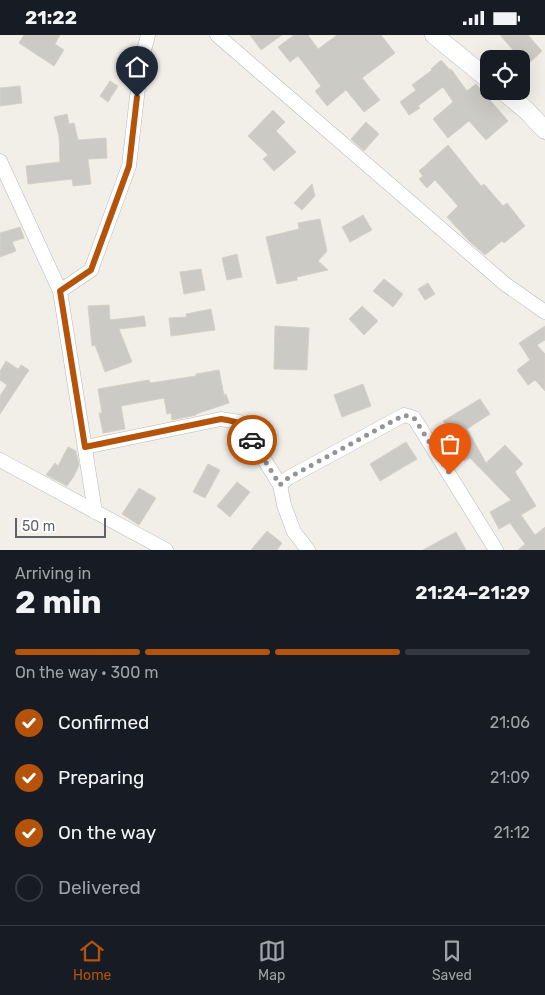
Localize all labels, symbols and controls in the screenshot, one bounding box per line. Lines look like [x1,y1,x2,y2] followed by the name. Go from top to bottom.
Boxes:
[25,6,77,29] text: 21:22
[116,46,158,97] pin
[480,50,530,100] map controls
[480,50,530,100] button: locate
[123,53,151,81] icon: home
[227,415,277,465] courier
[429,423,471,474] pin
[238,426,266,454] icon: car
[436,430,464,458] icon: bag
[15,515,106,538] scale bar
[22,518,55,535] text: 50 m
[15,564,91,583] text: Arriving in
[415,581,530,604] text: 21:24–21:29
[15,583,102,621] text: 2 min
[15,663,158,682] text: On the way · 300 m
[15,709,43,737] icon: check
[58,711,149,734] text: Confirmed
[490,713,530,732] text: 21:06
[15,764,43,792] icon: check
[58,766,144,789] text: Preparing
[490,768,530,787] text: 21:09
[15,819,43,847] icon: check
[58,821,156,844] text: On the way
[493,823,530,842] text: 21:12
[58,876,141,899] text: Delivered
[73,937,111,984] tab: Home
[258,937,286,984] tab: Map
[432,937,472,984] tab: Saved

